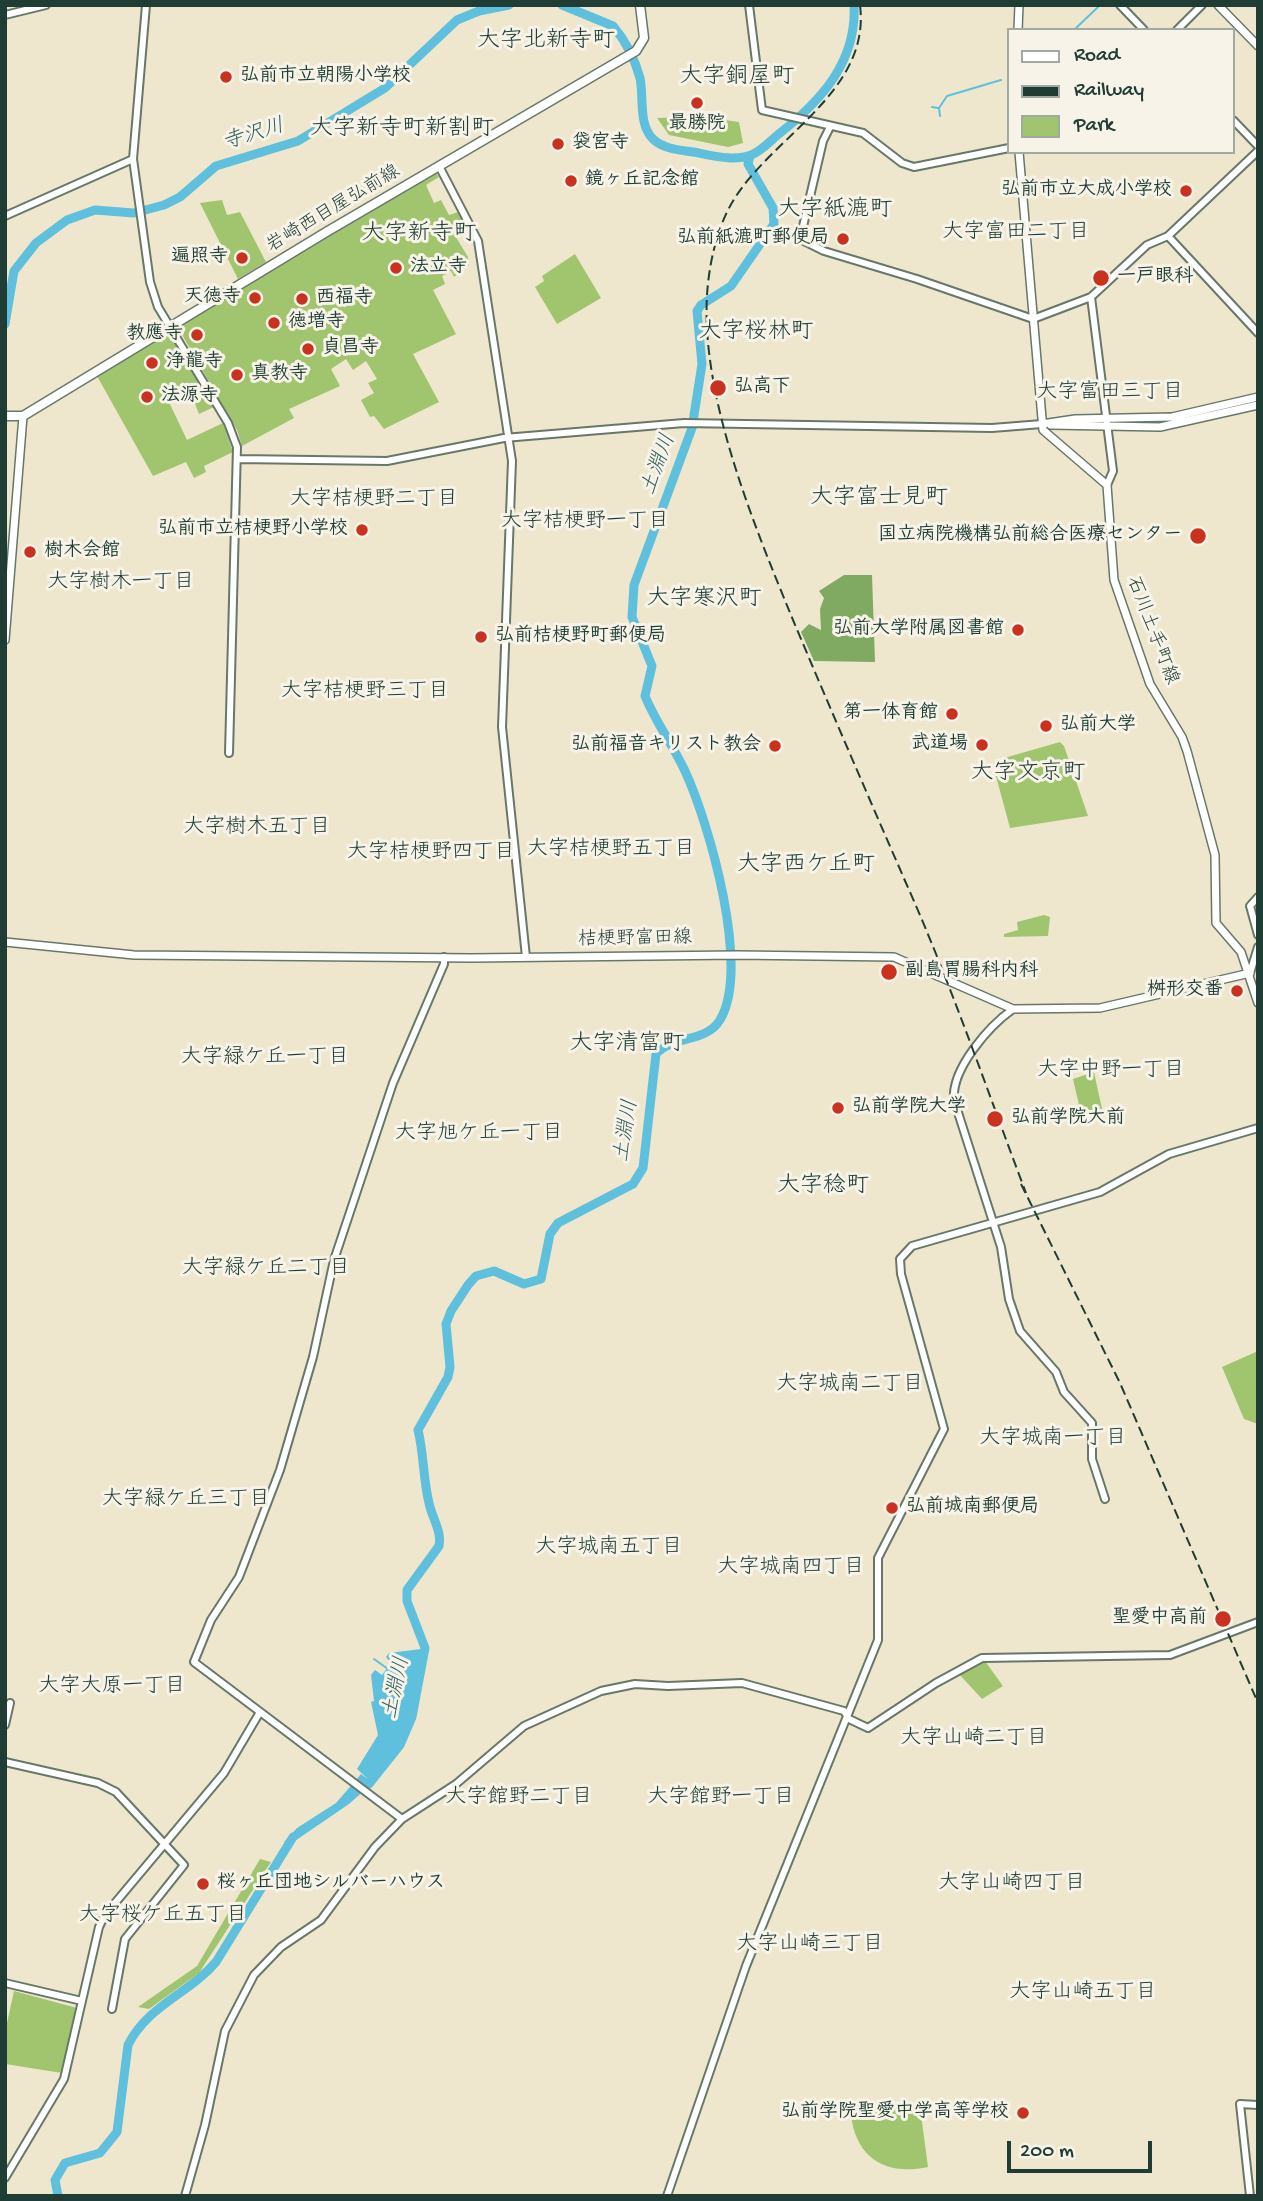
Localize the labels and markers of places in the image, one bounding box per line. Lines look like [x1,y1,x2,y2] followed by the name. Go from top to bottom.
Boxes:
[240,66,411,88] place label: 弘前市立朝陽小学校
[218,69,234,85] marker: 弘前市立朝陽小学校
[689,95,705,111] marker: 最勝院
[669,114,725,136] place label: 最勝院
[572,133,629,155] place label: 袋宮寺
[550,136,566,152] marker: 袋宮寺
[585,170,699,192] place label: 鏡ヶ丘記念館
[563,173,579,189] marker: 鏡ヶ丘記念館
[1001,180,1172,202] place label: 弘前市立大成小学校
[1178,183,1194,199] marker: 弘前市立大成小学校
[677,228,829,250] place label: 弘前紙漉町郵便局
[835,231,851,247] marker: 弘前紙漉町郵便局
[171,247,228,269] place label: 遍照寺
[234,250,250,266] marker: 遍照寺
[410,257,467,279] place label: 法立寺
[388,260,404,276] marker: 法立寺
[1117,267,1193,289] place label: 一戸眼科
[1091,268,1111,288] marker: 一戸眼科
[184,287,241,309] place label: 天徳寺
[316,288,373,310] place label: 西福寺
[247,290,263,306] marker: 天徳寺
[294,291,310,307] marker: 西福寺
[288,312,345,334] place label: 徳増寺
[266,315,282,331] marker: 徳増寺
[126,324,183,346] place label: 教應寺
[189,327,205,343] marker: 教應寺
[322,338,379,360] place label: 貞昌寺
[300,341,316,357] marker: 貞昌寺
[166,352,223,374] place label: 浄龍寺
[144,355,160,371] marker: 浄龍寺
[251,364,308,386] place label: 真教寺
[229,367,245,383] marker: 真教寺
[734,377,791,399] place label: 弘高下
[708,378,728,398] marker: 弘高下
[161,386,218,408] place label: 法源寺
[139,389,155,405] marker: 法源寺
[158,519,348,541] place label: 弘前市立桔梗野小学校
[354,522,370,538] marker: 弘前市立桔梗野小学校
[878,525,1182,547] place label: 国立病院機構弘前総合医療センター
[1188,526,1208,546] marker: 国立病院機構弘前総合医療センター
[44,541,120,563] place label: 樹木会館
[22,544,38,560] marker: 樹木会館
[833,619,1004,641] place label: 弘前大学附属図書館
[1010,622,1026,638] marker: 弘前大学附属図書館
[495,626,666,648] place label: 弘前桔梗野町郵便局
[473,629,489,645] marker: 弘前桔梗野町郵便局
[843,703,938,725] place label: 第一体育館
[944,706,960,722] marker: 第一体育館
[1060,715,1136,737] place label: 弘前大学
[1038,718,1054,734] marker: 弘前大学
[911,734,968,756] place label: 武道場
[571,735,761,757] place label: 弘前福音キリスト教会
[974,737,990,753] marker: 武道場
[767,738,783,754] marker: 弘前福音キリスト教会
[905,961,1038,983] place label: 副島胃腸科内科
[879,962,899,982] marker: 副島胃腸科内科
[1147,980,1223,1002] place label: 桝形交番
[1229,983,1245,999] marker: 桝形交番
[852,1097,966,1119] place label: 弘前学院大学
[830,1100,846,1116] marker: 弘前学院大学
[1011,1108,1125,1130] place label: 弘前学院大前
[985,1109,1005,1129] marker: 弘前学院大前
[906,1497,1039,1519] place label: 弘前城南郵便局
[884,1500,900,1516] marker: 弘前城南郵便局
[1112,1608,1207,1630] place label: 聖愛中高前
[1213,1609,1233,1629] marker: 聖愛中高前
[217,1873,445,1895] place label: 桜ヶ丘団地シルバーハウス
[195,1876,211,1892] marker: 桜ヶ丘団地シルバーハウス
[781,2102,1009,2124] place label: 弘前学院聖愛中学高等学校
[1015,2105,1031,2121] marker: 弘前学院聖愛中学高等学校

